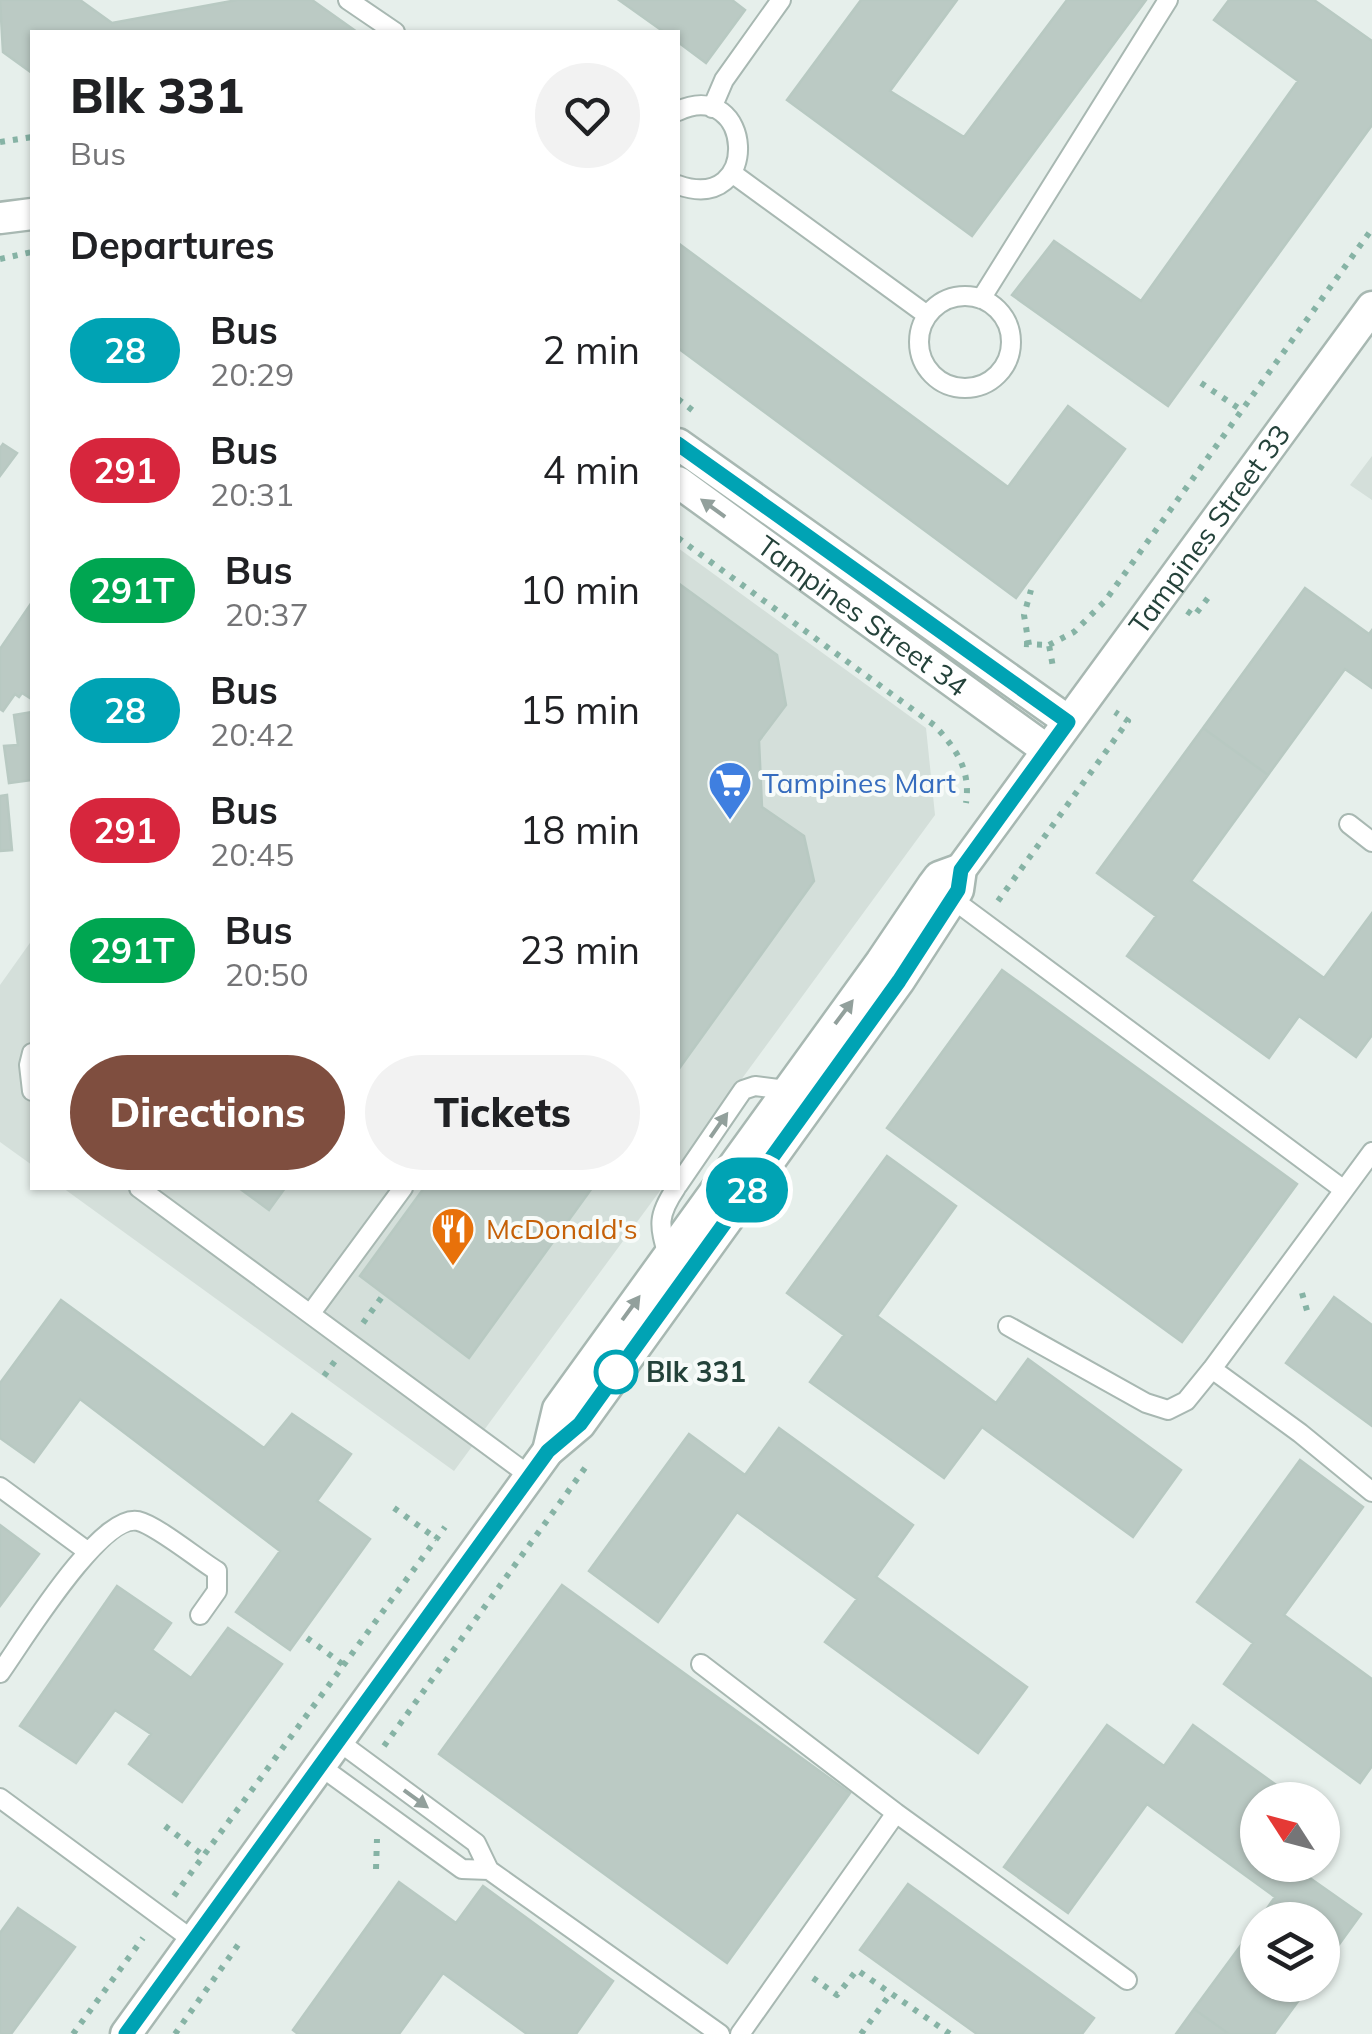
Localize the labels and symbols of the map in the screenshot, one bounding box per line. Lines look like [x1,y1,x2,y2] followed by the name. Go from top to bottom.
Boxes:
[1121,417,1297,641] street label: Tampines Street 33
[700,499,727,519] one-way arrow
[751,528,975,704] street label: Tampines Street 34
[707,760,753,821] supermarket icon: Tampines Mart
[762,765,956,800] place label: Tampines Mart
[834,999,854,1025] one-way arrow
[709,1112,728,1139] one-way arrow
[702,1158,792,1222] line badge: 28
[430,1206,476,1267] restaurant icon: McDonald's
[486,1211,638,1246] place label: McDonald's
[621,1295,640,1321] one-way arrow
[595,1351,637,1393] marker: Blk 331
[646,1354,746,1389] place label: Blk 331
[1240,1782,1340,1882] north arrow
[403,1789,429,1808] one-way arrow

